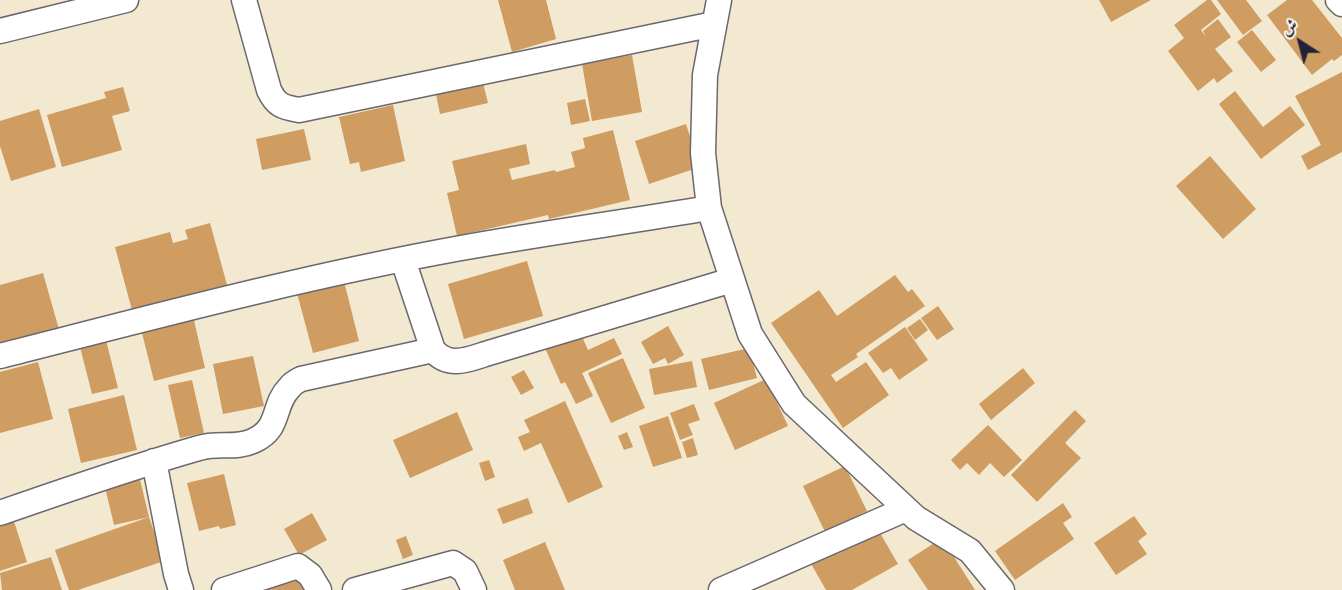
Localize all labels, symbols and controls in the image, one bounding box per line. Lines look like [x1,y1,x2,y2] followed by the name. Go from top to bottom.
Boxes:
[1270,12,1330,72] north arrow
[1277,15,1301,39] text: ش

